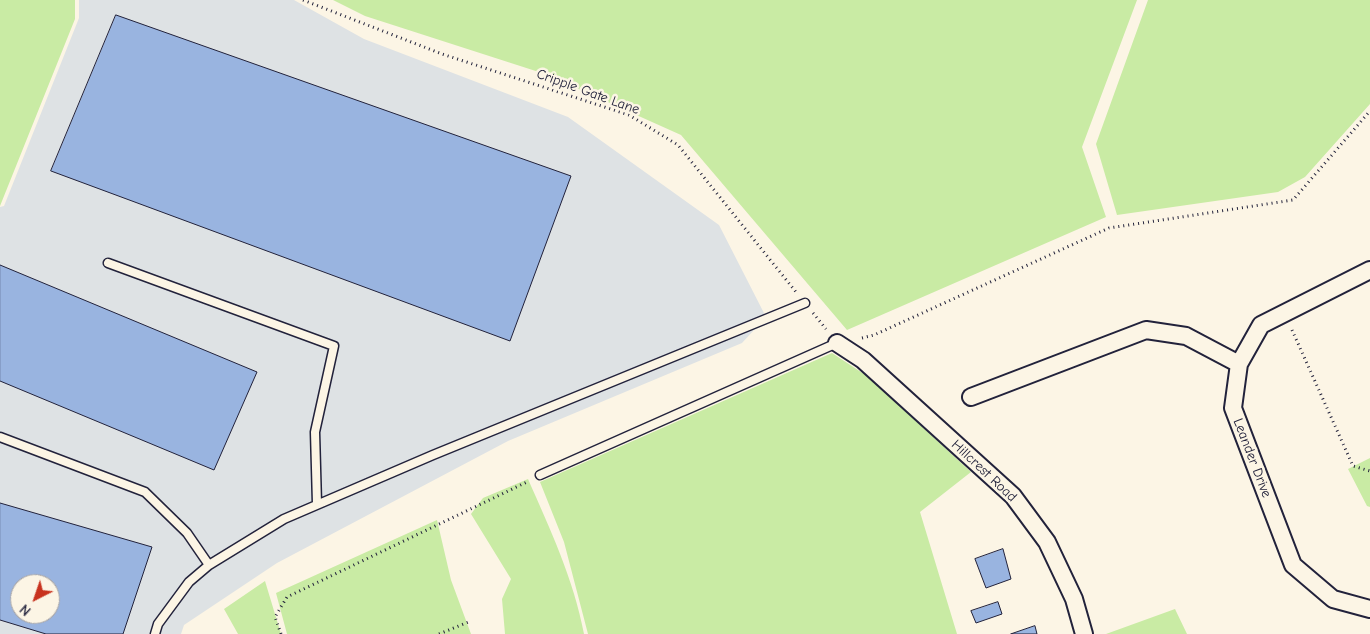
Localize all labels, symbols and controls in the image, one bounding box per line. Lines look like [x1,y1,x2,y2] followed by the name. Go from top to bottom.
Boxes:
[534,66,642,118] street label: Cripple Gate Lane
[1229,416,1275,500] street label: Leander Drive
[948,436,1020,506] street label: Hillcrest Road
[10,574,60,624] north arrow
[16,601,35,619] text: N

